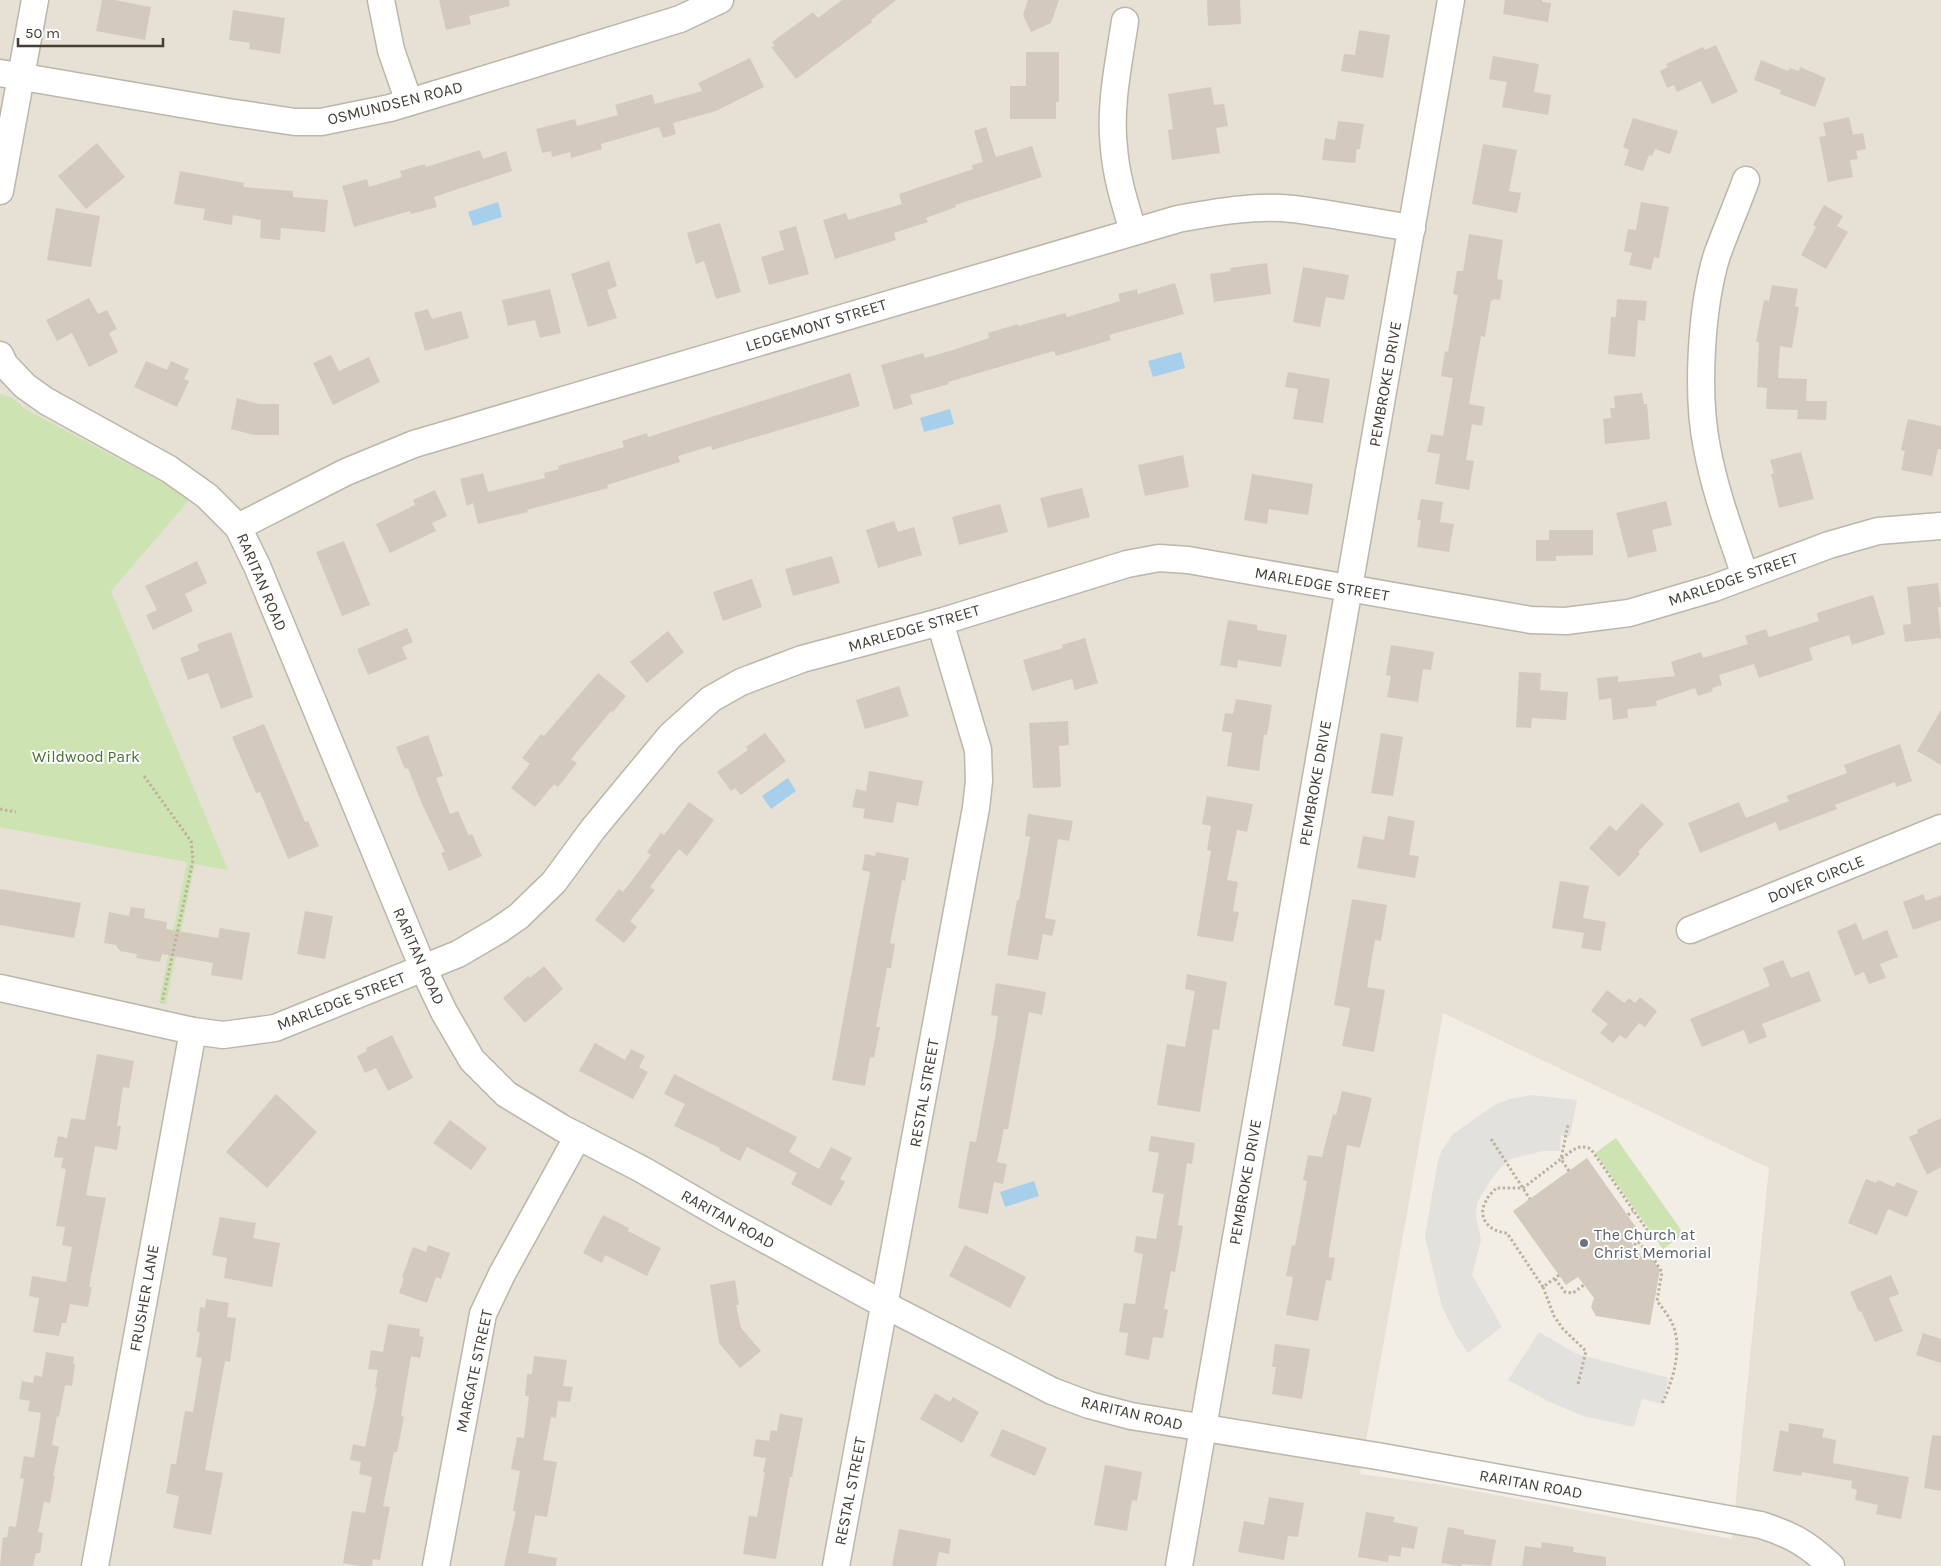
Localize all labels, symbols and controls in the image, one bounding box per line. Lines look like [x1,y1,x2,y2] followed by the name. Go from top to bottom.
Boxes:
[18,15,162,47] scale bar
[25,24,60,42] text: 50 m
[325,77,465,129] street label: OSMUNDSEN ROAD
[743,295,889,355] street label: LEDGEMONT STREET
[1365,320,1405,448] street label: PEMBROKE DRIVE
[233,530,291,634] street label: RARITAN ROAD
[1666,548,1800,610] street label: MARLEDGE STREET
[1253,563,1391,605] street label: MARLEDGE STREET
[846,600,982,656] street label: MARLEDGE STREET
[1295,719,1335,847] street label: PEMBROKE DRIVE
[32,747,140,766] park label: Wildwood Park
[1765,851,1867,907] street label: DOVER CIRCLE
[389,904,449,1008] street label: RARITAN ROAD
[274,968,408,1034] street label: MARLEDGE STREET
[905,1037,943,1149] street label: RESTAL STREET
[1225,1118,1265,1246] street label: PEMBROKE DRIVE
[678,1185,778,1253] street label: RARITAN ROAD
[1594,1225,1712,1262] place label: The Church at Christ Memorial
[1578,1237,1590,1249] marker: The Church at Christ Memorial
[125,1243,163,1353] street label: FRUSHER LANE
[452,1308,496,1434] street label: MARGATE STREET
[1079,1392,1185,1434] street label: RARITAN ROAD
[830,1435,870,1547] street label: RESTAL STREET
[1478,1466,1584,1502] street label: RARITAN ROAD

